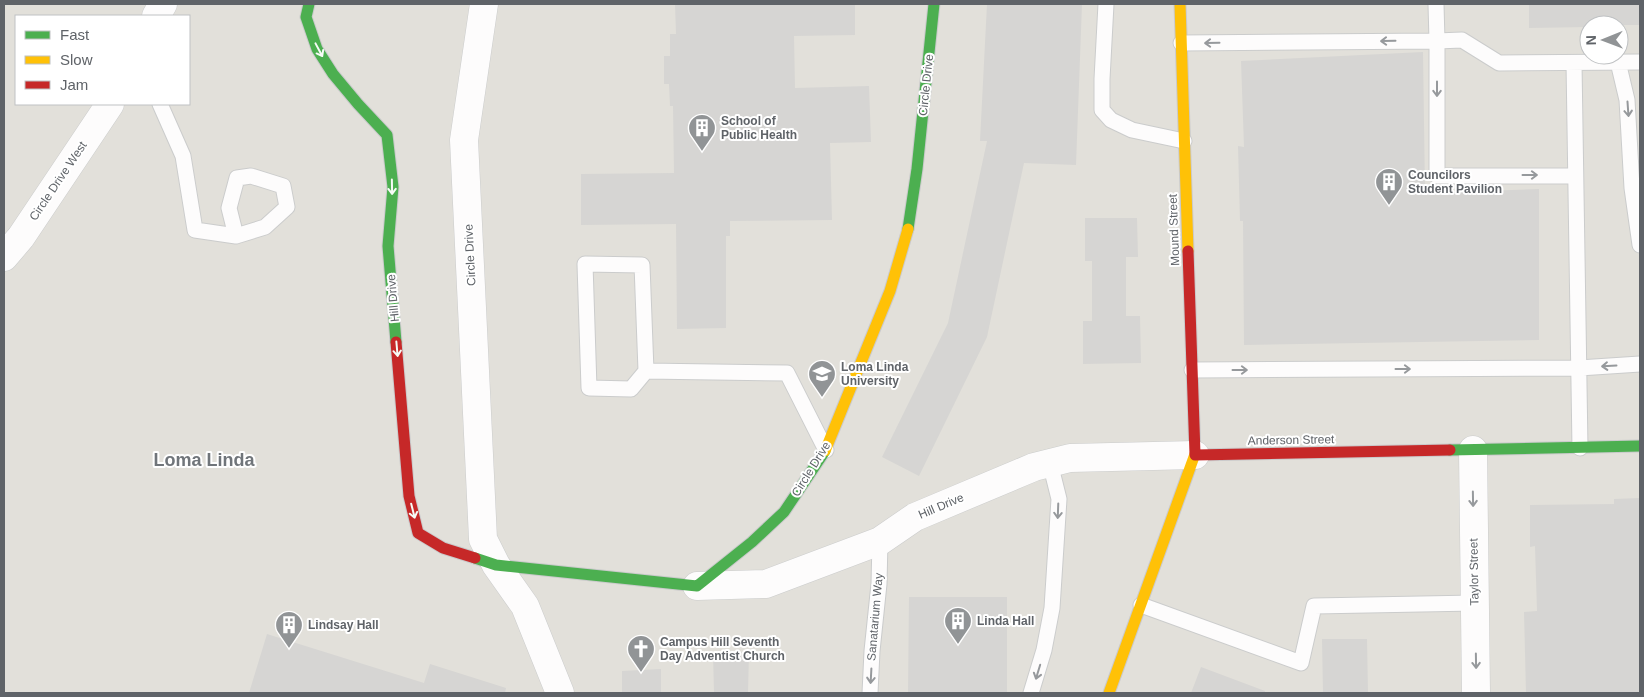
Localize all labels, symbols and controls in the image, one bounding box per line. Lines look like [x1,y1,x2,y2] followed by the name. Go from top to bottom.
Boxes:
[15,15,190,105] legend
[1579,15,1629,65] north arrow
[60,26,90,43] text: Fast
[1583,35,1599,45] text: N
[1380,36,1396,46] one-way arrow
[1204,38,1220,48] one-way arrow
[315,42,324,57] one-way arrow
[60,51,93,68] text: Slow
[916,53,936,117] street label: Circle Drive
[60,76,88,93] text: Jam
[1432,81,1442,97] one-way arrow
[1624,101,1633,117] one-way arrow
[687,113,717,152] building icon: School of Public Health
[721,114,797,142] place label: School of Public Health
[26,138,90,223] street label: Circle Drive West
[1374,167,1404,206] building icon: Councilors Student Pavilion
[1408,168,1502,196] place label: Councilors Student Pavilion
[1522,171,1538,180] one-way arrow
[387,179,397,195] one-way arrow
[1166,193,1182,266] street label: Mound Street
[461,223,479,286] street label: Circle Drive
[384,273,402,323] street label: Hill Drive
[392,341,402,357] one-way arrow
[807,359,837,398] school or university icon: Loma Linda University
[841,360,909,388] place label: Loma Linda University
[1602,361,1618,370] one-way arrow
[1394,364,1411,374] one-way arrow
[1232,365,1248,375] one-way arrow
[1248,432,1335,448] street label: Anderson Street
[789,439,834,499] street label: Circle Drive
[153,450,255,470] district label: Loma Linda
[916,490,966,522] street label: Hill Drive
[1468,490,1478,506] one-way arrow
[409,502,418,518] one-way arrow
[1053,502,1063,519] one-way arrow
[1466,538,1482,606] street label: Taylor Street
[864,572,886,662] street label: Sanatarium Way
[943,606,973,645] building icon: Linda Hall
[274,610,304,649] building icon: Lindsay Hall
[977,614,1034,628] place label: Linda Hall
[308,618,379,632] place label: Lindsay Hall
[626,634,656,673] church icon: Campus Hill Seventh Day Adventist Church
[660,635,785,663] place label: Campus Hill Seventh Day Adventist Church
[1471,652,1481,669] one-way arrow
[1032,663,1042,679] one-way arrow
[866,668,875,684] one-way arrow

